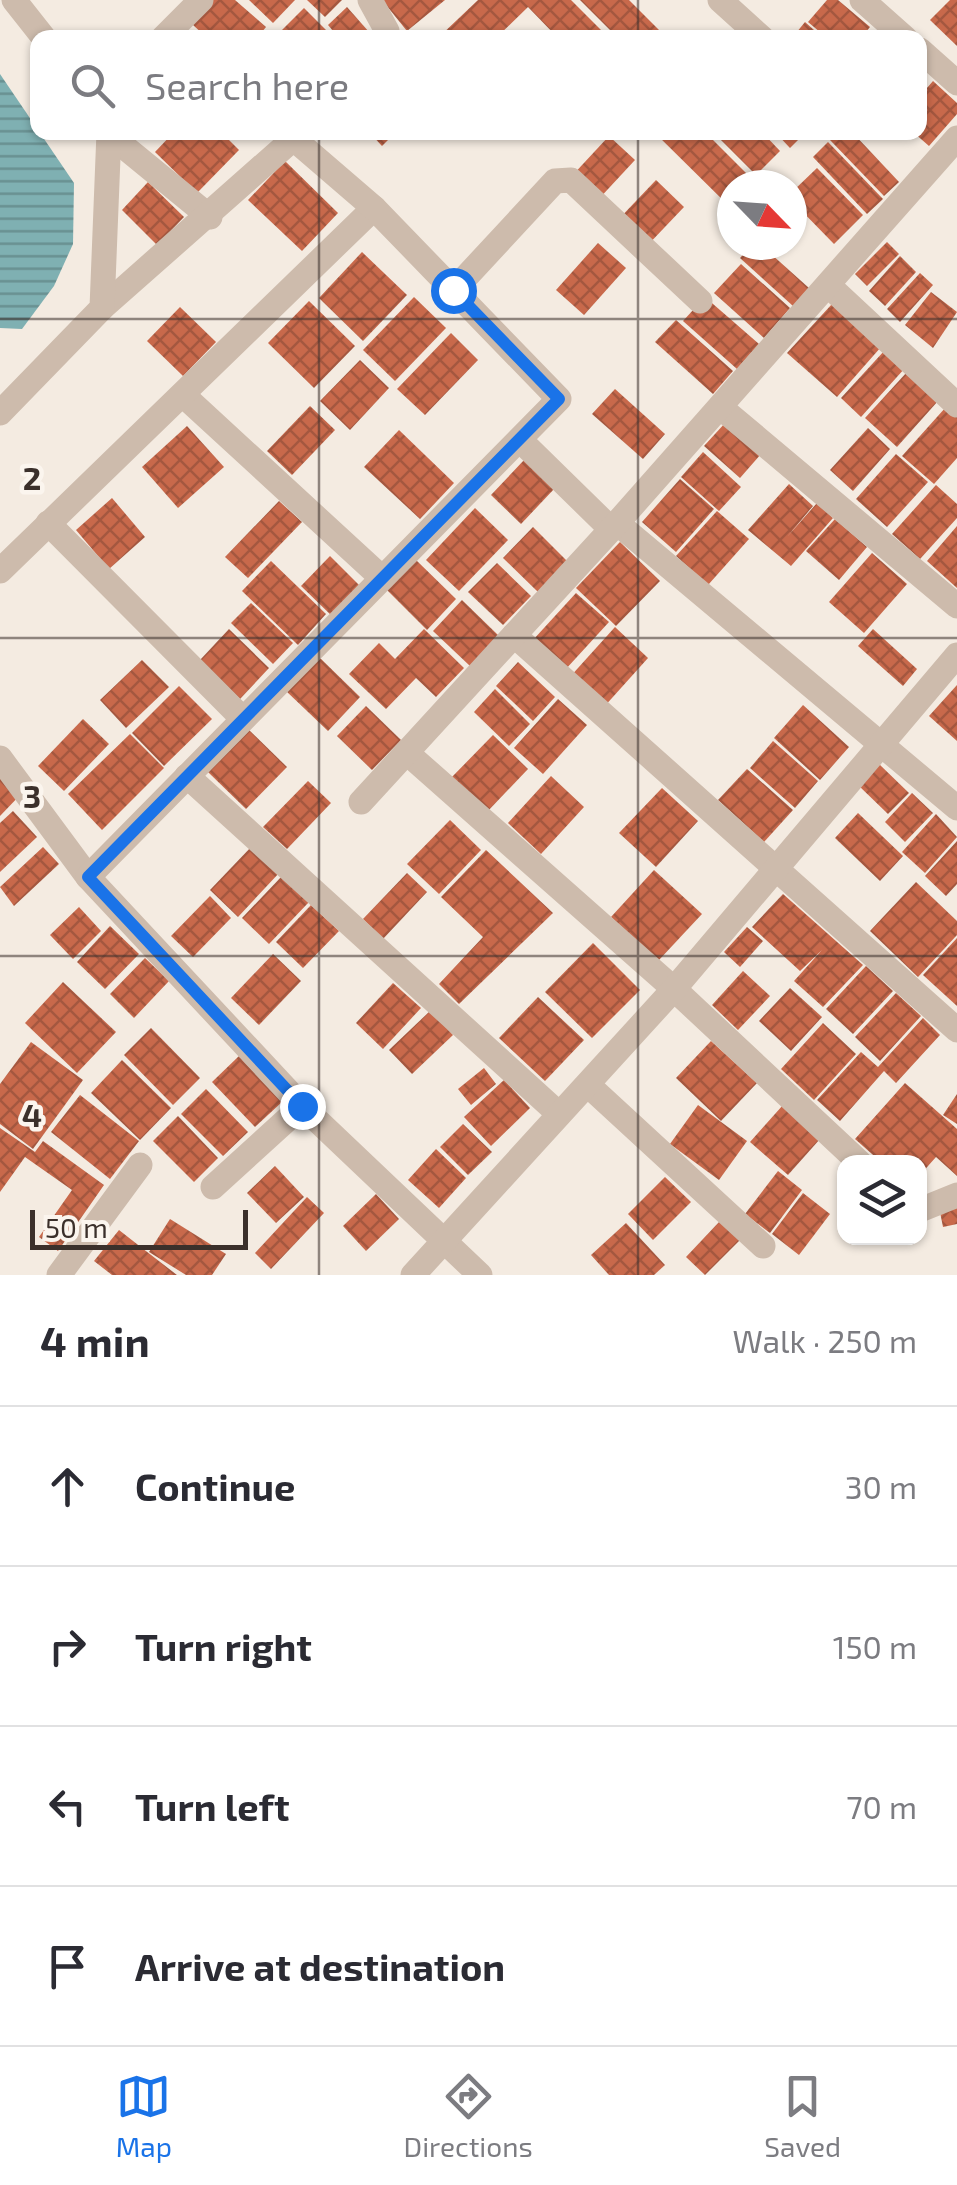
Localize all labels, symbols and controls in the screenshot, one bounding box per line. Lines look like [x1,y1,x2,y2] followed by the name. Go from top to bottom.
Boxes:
[30,30,927,140] search box
[65,58,120,113] icon: search
[145,62,349,108] text: Search here
[717,170,807,260] north arrow
[431,268,477,314] route start
[23,458,41,496] text: 2
[23,776,41,814] text: 3
[280,1084,326,1130] route end
[22,1095,42,1133] text: 4
[837,1155,927,1245] map controls
[837,1155,927,1245] button: layers
[30,1205,248,1250] scale bar
[45,1210,108,1244] text: 50 m
[40,1315,150,1365] text: 4 min
[733,1321,917,1359] text: Walk · 250 m
[40,1459,95,1514] icon: ahead
[135,1463,295,1509] text: Continue
[845,1467,917,1505] text: 30 m
[40,1619,95,1674] icon: right
[135,1623,312,1669] text: Turn right
[833,1627,917,1665] text: 150 m
[40,1779,95,1834] icon: left
[135,1783,290,1829] text: Turn left
[846,1787,917,1825] text: 70 m
[40,1939,95,1994] icon: arrive
[135,1943,505,1989] text: Arrive at destination
[116,2069,172,2163] tab: Map
[404,2069,533,2163] tab: Directions
[764,2069,841,2163] tab: Saved

